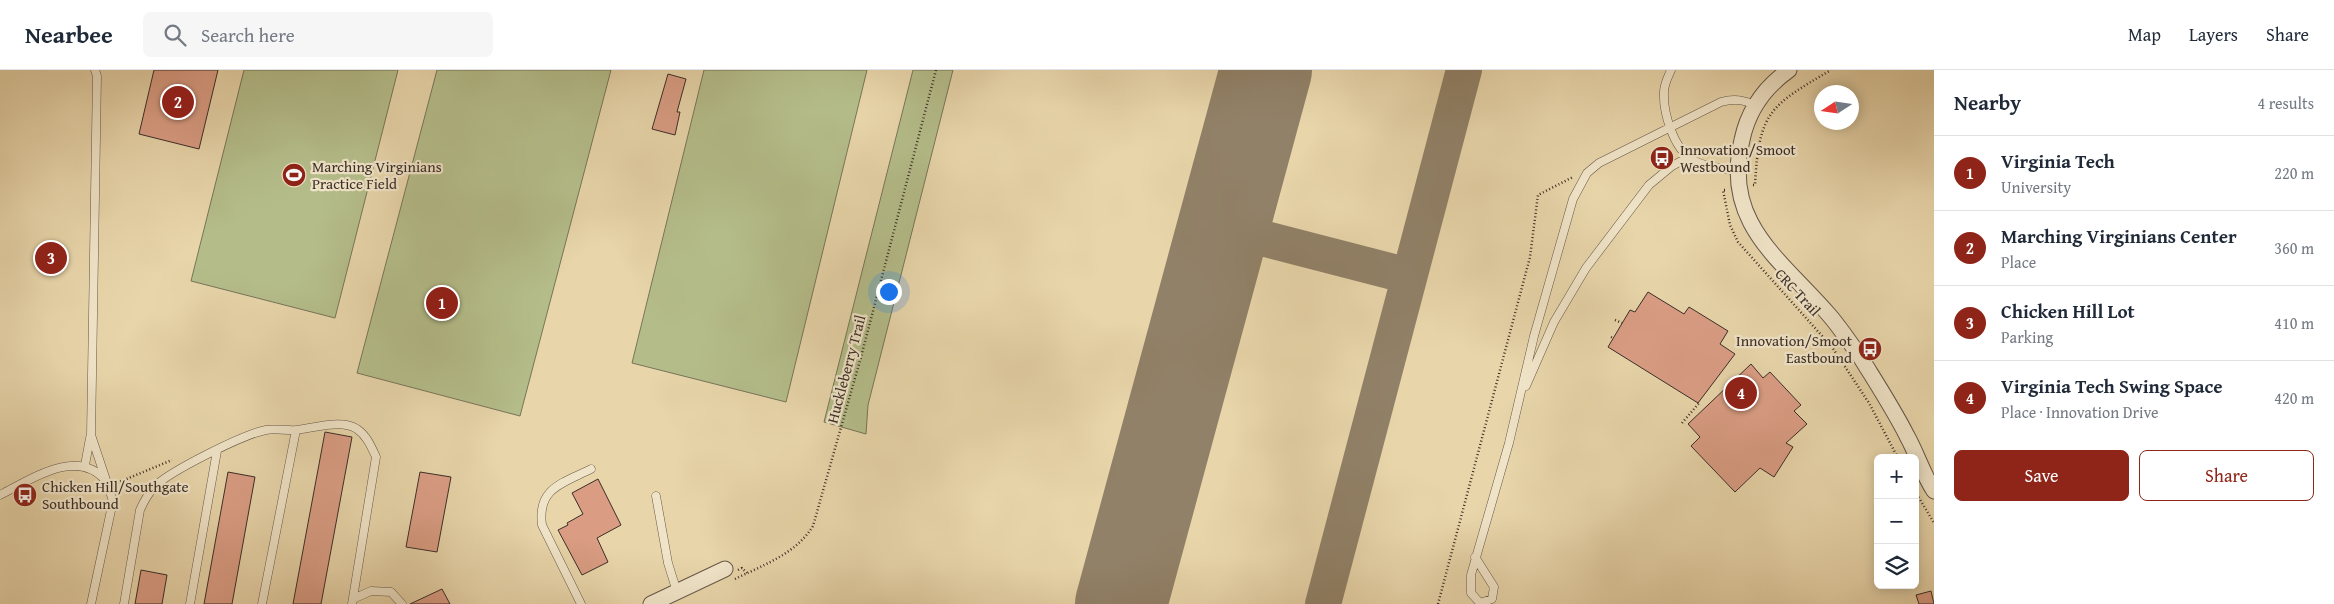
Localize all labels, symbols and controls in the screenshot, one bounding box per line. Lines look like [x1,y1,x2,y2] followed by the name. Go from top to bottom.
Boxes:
[143,12,493,57] search box
[25,17,113,52] text: Nearbee
[161,21,189,49] icon: search
[201,21,295,49] text: Search here
[2128,21,2161,48] text: Map
[2189,21,2238,48] text: Layers
[2266,21,2309,48] text: Share
[162,83,194,121] pin: 2
[1814,85,1859,130] north arrow
[1954,87,2021,118] text: Nearby
[2257,91,2314,115] text: 4 results
[1680,139,1797,177] place label: Innovation/Smoot Westbound
[1649,145,1675,171] bus stop icon: Innovation/Smoot Westbound
[2001,147,2115,175] text: Virginia Tech
[312,156,442,194] place label: Marching Virginians Practice Field
[1966,161,1974,185] text: 1
[2274,161,2314,185] text: 220 m
[281,162,307,188] sports icon: Marching Virginians Practice Field
[2001,175,2071,199] text: University
[2001,222,2237,250] text: Marching Virginians Center
[1966,236,1974,260] text: 2
[2274,236,2314,260] text: 360 m
[35,239,67,277] pin: 3
[2001,250,2036,274] text: Place
[1770,264,1826,320] street label: CRC Trail
[876,279,902,305] your location
[426,284,458,322] pin: 1
[2001,297,2135,325] text: Chicken Hill Lot
[1966,311,1974,335] text: 3
[2274,311,2314,335] text: 410 m
[821,313,871,425] street label: Huckleberry Trail
[2001,325,2053,349] text: Parking
[1736,330,1853,368] place label: Innovation/Smoot Eastbound
[1857,336,1883,362] bus stop icon: Innovation/Smoot Eastbound
[2001,372,2223,400] text: Virginia Tech Swing Space
[1725,374,1757,412] pin: 4
[1966,386,1974,410] text: 4
[2274,386,2314,410] text: 420 m
[2001,400,2159,424] text: Place · Innovation Drive
[1954,450,2129,501] button: Save
[2139,450,2314,501] button: Share
[1874,454,1919,589] map controls
[1874,454,1919,499] button: +
[42,476,189,514] place label: Chicken Hill/Southgate Southbound
[12,482,38,508] bus stop icon: Chicken Hill/Southgate Southbound
[1874,499,1919,544] button: −
[1874,544,1919,589] button: layers

